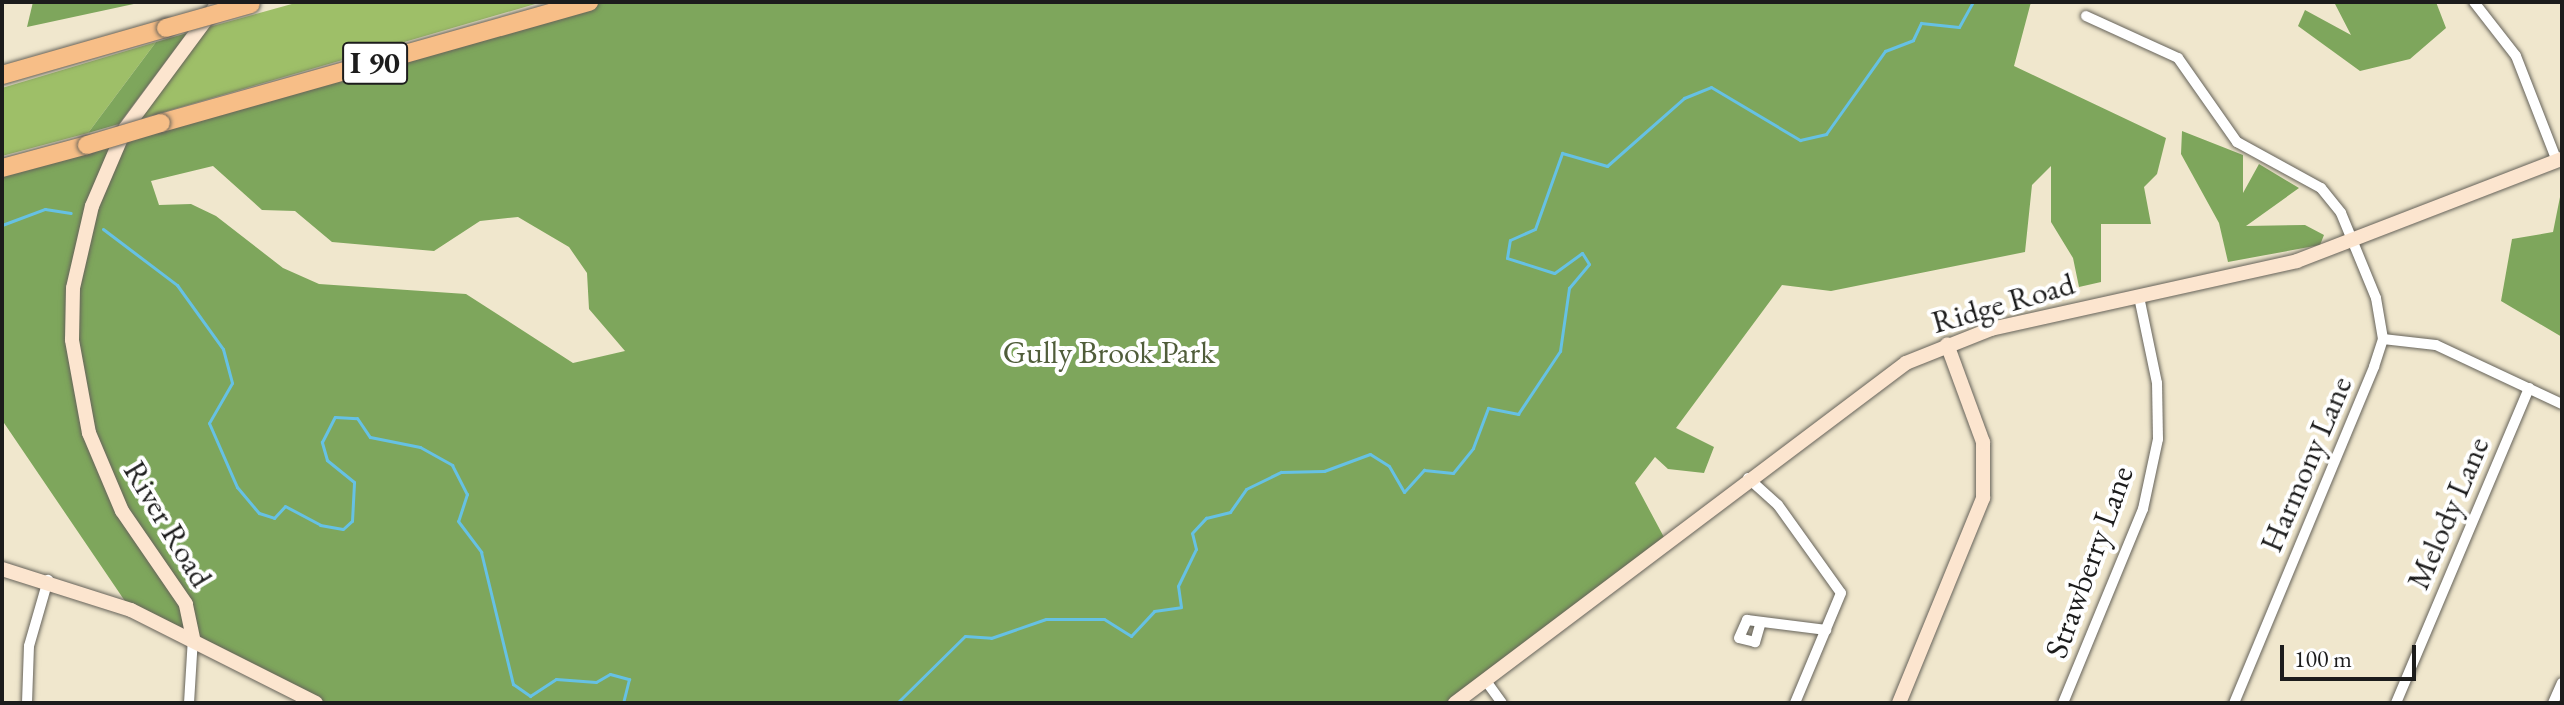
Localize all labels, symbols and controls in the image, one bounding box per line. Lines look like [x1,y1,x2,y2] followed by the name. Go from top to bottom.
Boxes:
[341,37,409,89] road number: I 90
[1927,264,2079,342] street label: Ridge Road
[1003,333,1215,371] park label: Gully Brook Park
[2252,370,2360,558] street label: Harmony Lane
[2399,431,2497,595] street label: Melody Lane
[115,454,221,594] street label: River Road
[2037,461,2141,663] street label: Strawberry Lane
[2284,629,2420,679] scale bar
[2294,643,2352,674] text: 100 m

